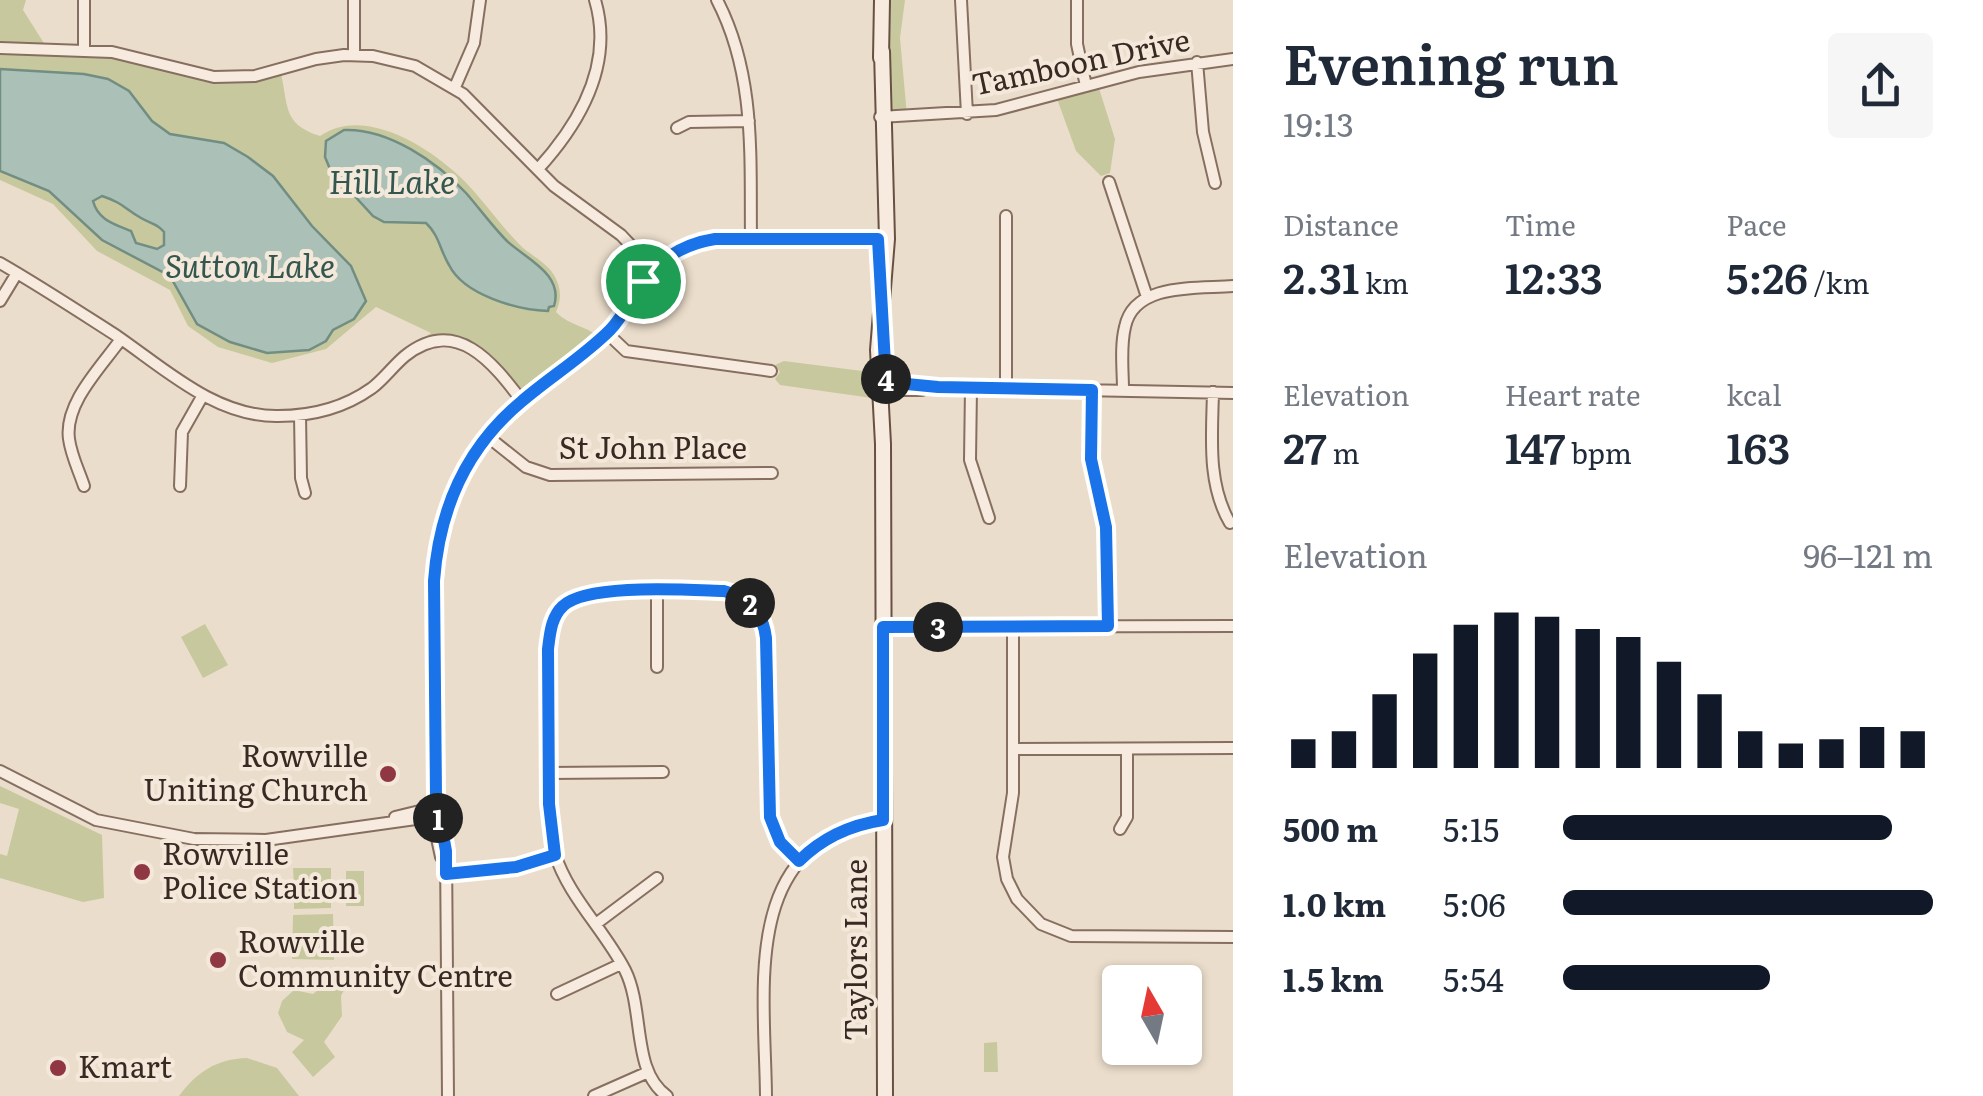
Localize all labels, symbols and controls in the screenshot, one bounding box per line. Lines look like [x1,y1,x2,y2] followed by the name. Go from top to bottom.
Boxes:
[967,15,1193,105] street label: Tamboon Drive
[1283,20,1619,102] text: Evening run
[1828,33,1933,138] button: share
[1283,99,1354,147] text: 19:13
[329,156,455,204] water label: Hill Lake
[1283,203,1399,245] text: Distance
[1505,203,1576,245] text: Time
[1726,203,1786,245] text: Pace
[601,239,686,324] pin
[165,240,335,288] water label: Sutton Lake
[1283,245,1359,307] text: 2.31
[1505,245,1603,307] text: 12:33
[1726,245,1808,307] text: 5:26
[616,254,671,309] icon: arrive
[1359,261,1409,303] text: km
[1808,261,1870,303] text: /km
[861,354,911,404] pin: 4
[878,358,894,400] text: 4
[1283,373,1410,415] text: Elevation
[1505,373,1641,415] text: Heart rate
[1726,373,1782,415] text: kcal
[1283,415,1327,477] text: 27
[1505,415,1565,477] text: 147
[1726,415,1790,477] text: 163
[559,424,747,468] street label: St John Place
[1327,431,1360,473] text: m
[1565,431,1632,473] text: bpm
[1283,530,1428,578] text: Elevation
[1803,530,1933,578] text: 96–121 m
[725,578,775,628] pin: 2
[742,582,758,624] text: 2
[913,602,963,652] pin: 3
[930,606,946,648] text: 3
[143,732,368,810] place label: Rowville Uniting Church
[377,763,399,785] marker: Rowville Uniting Church
[413,793,463,843] pin: 1
[432,797,444,839] text: 1
[1283,804,1378,852] text: 500 m
[1443,804,1499,852] text: 5:15
[162,830,358,908] place label: Rowville Police Station
[832,859,876,1041] street label: Taylors Lane
[131,861,153,883] marker: Rowville Police Station
[1283,879,1386,927] text: 1.0 km
[1443,879,1506,927] text: 5:06
[238,918,513,996] place label: Rowville Community Centre
[207,949,229,971] marker: Rowville Community Centre
[1283,954,1384,1002] text: 1.5 km
[1443,954,1504,1002] text: 5:54
[1102,965,1202,1065] north arrow
[1102,965,1202,1065] map controls
[78,1043,172,1087] place label: Kmart
[47,1057,69,1079] marker: Kmart

